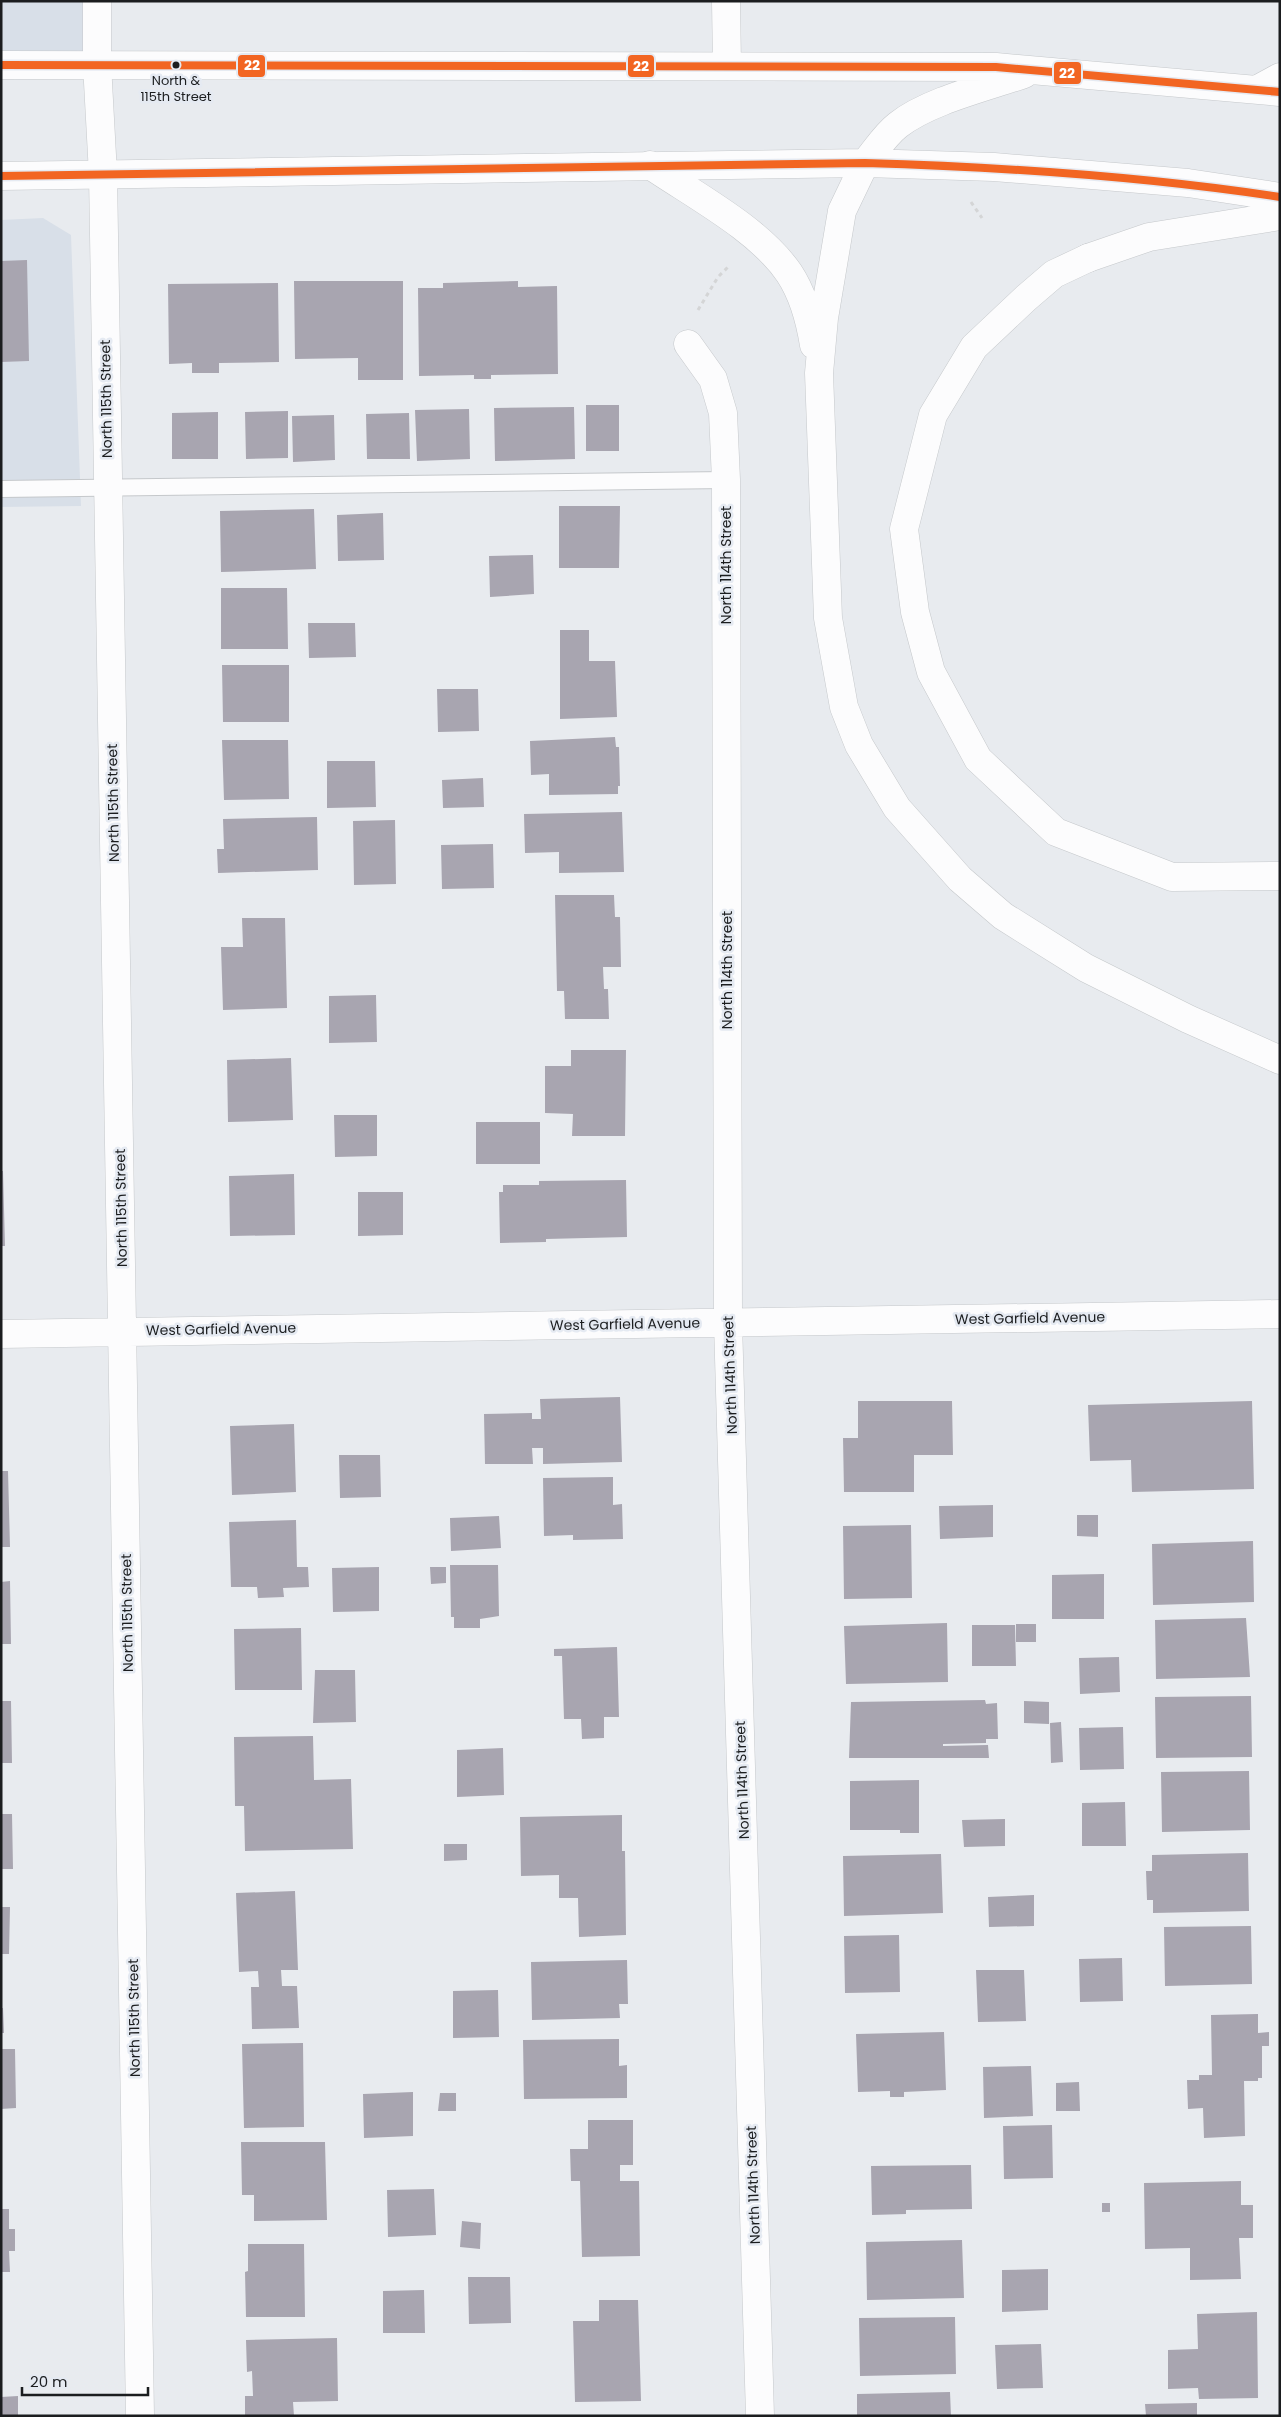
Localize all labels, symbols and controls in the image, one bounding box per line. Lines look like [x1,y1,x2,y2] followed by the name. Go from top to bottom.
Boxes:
[237,54,266,78] line badge: 22
[627,54,655,78] line badge: 22
[244,55,260,75] text: 22
[633,56,649,76] text: 22
[171,60,181,70] marker: North & 115th Street
[1053,61,1082,85] line badge: 22
[1059,63,1075,83] text: 22
[140,71,212,106] place label: North & 115th Street
[95,340,117,458] street label: North 115th Street
[716,506,736,624] street label: North 114th Street
[102,744,124,862] street label: North 115th Street
[717,911,737,1029] street label: North 114th Street
[110,1149,132,1267] street label: North 115th Street
[955,1307,1105,1329] street label: West Garfield Avenue
[550,1313,700,1335] street label: West Garfield Avenue
[718,1315,742,1435] street label: North 114th Street
[146,1318,296,1340] street label: West Garfield Avenue
[116,1554,138,1672] street label: North 115th Street
[730,1720,754,1840] street label: North 114th Street
[123,1959,145,2077] street label: North 115th Street
[741,2125,765,2245] street label: North 114th Street
[22,2364,149,2396] scale bar
[30,2371,68,2392] text: 20 m

